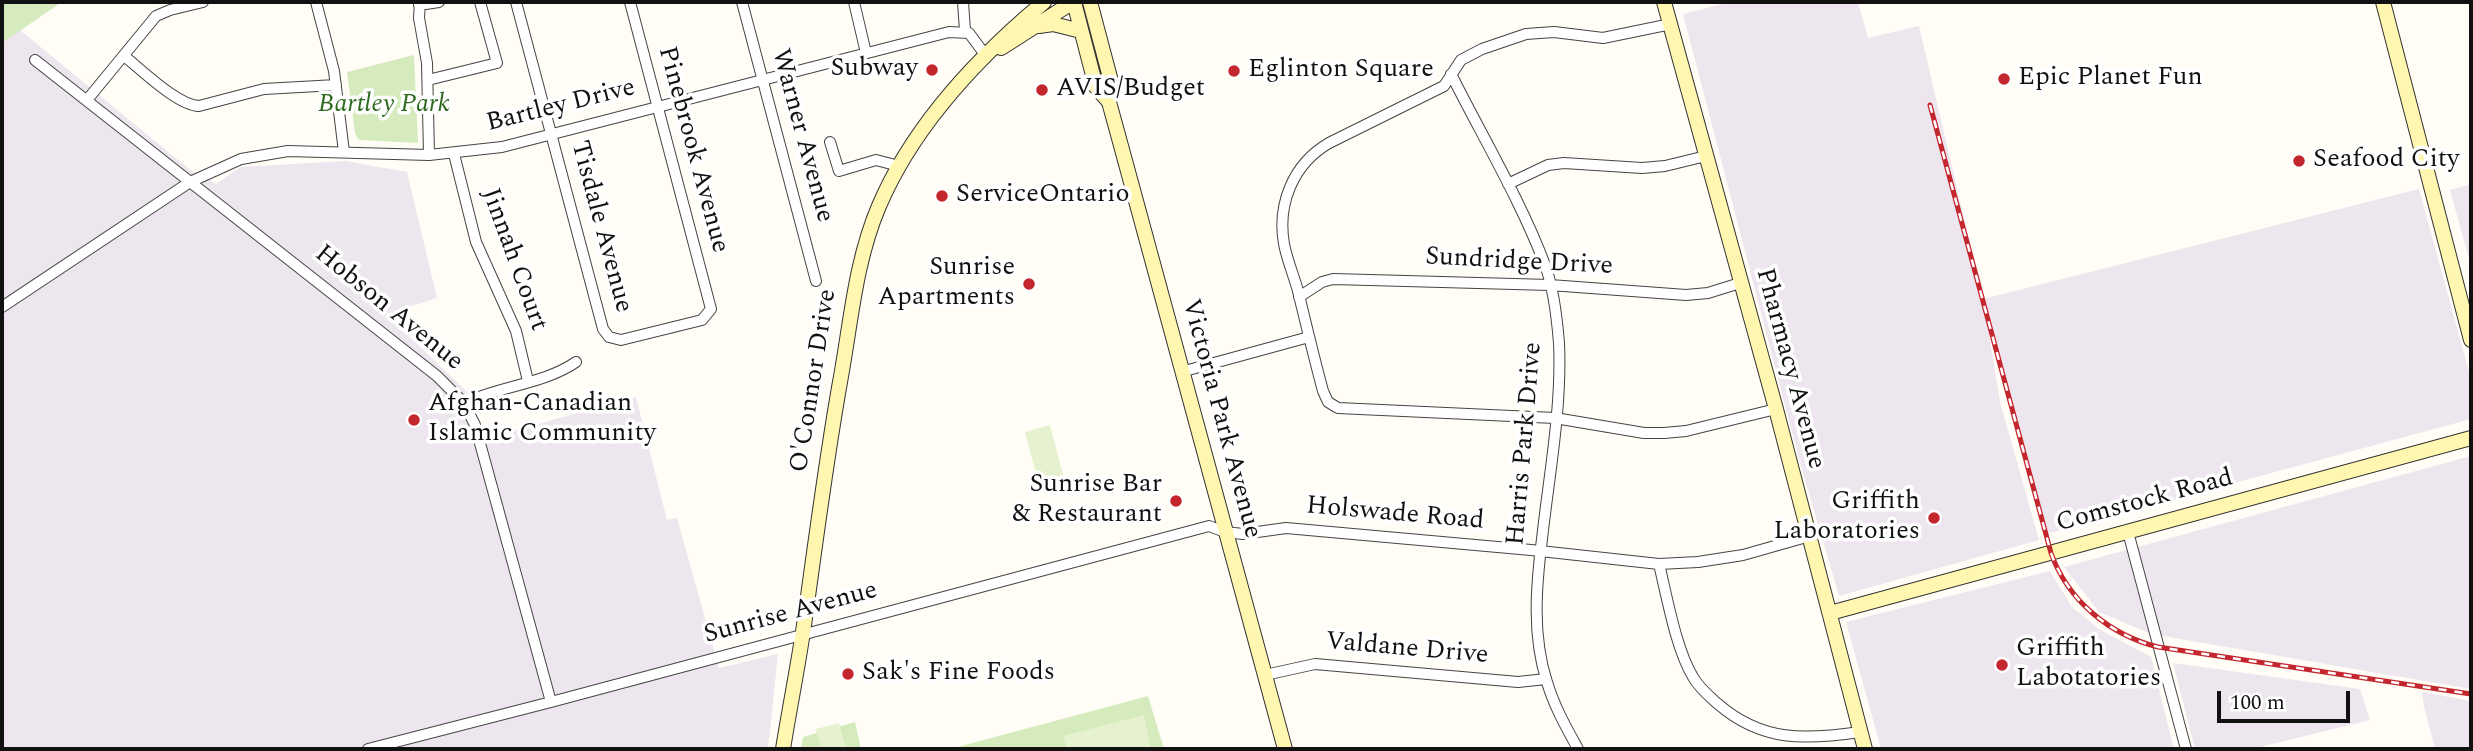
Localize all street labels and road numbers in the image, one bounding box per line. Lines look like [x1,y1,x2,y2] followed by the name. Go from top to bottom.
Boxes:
[649,43,735,257] street label: Pinebrook Avenue
[763,46,839,226] street label: Warner Avenue
[483,73,639,141] street label: Bartley Drive
[562,138,638,316] street label: Tisdale Avenue
[473,184,553,336] street label: Jinnah Court
[307,240,469,378] street label: Hobson Avenue
[1424,243,1614,283] street label: Sundridge Drive
[1747,265,1831,473] street label: Pharmacy Avenue
[785,287,845,475] street label: O'Connor Drive
[1173,296,1267,542] street label: Victoria Park Avenue
[1502,341,1550,547] street label: Harris Park Drive
[2053,463,2237,541] street label: Comstock Road
[1305,492,1485,538] street label: Holswade Road
[701,576,881,652] street label: Sunrise Avenue
[1324,627,1490,673] street label: Valdane Drive

